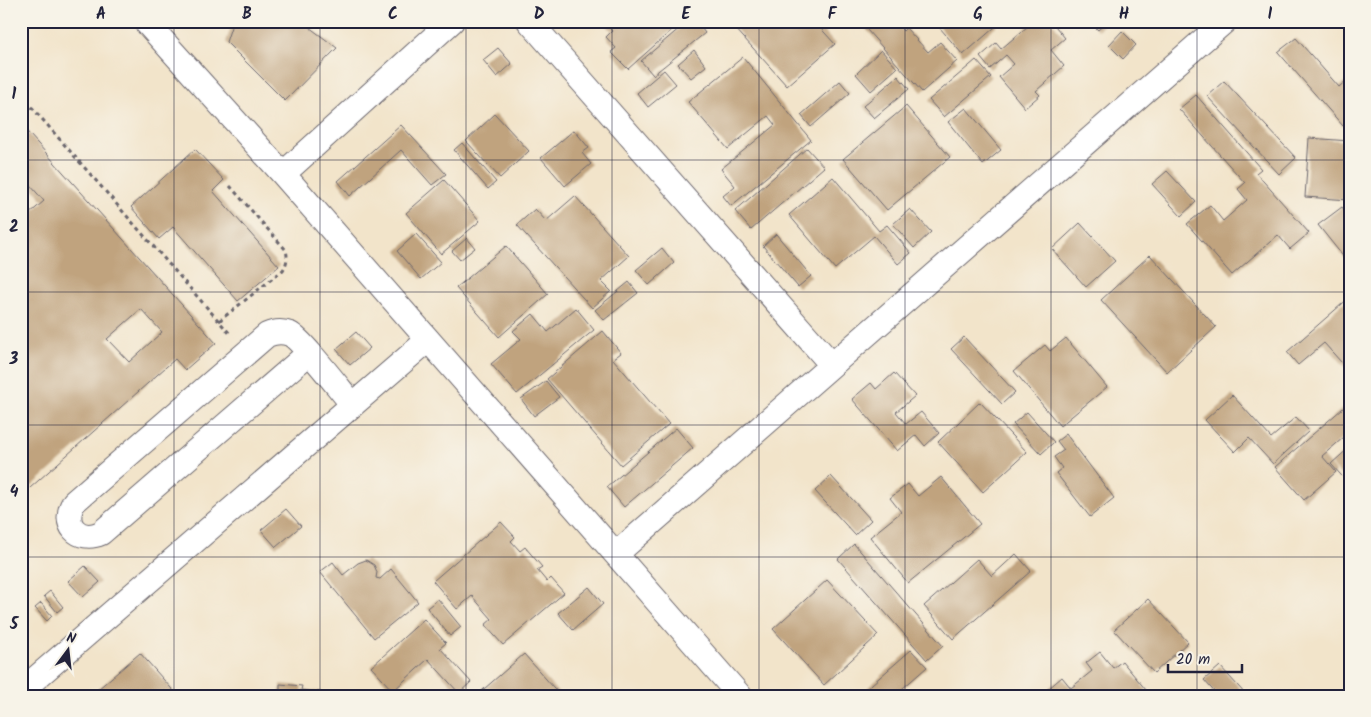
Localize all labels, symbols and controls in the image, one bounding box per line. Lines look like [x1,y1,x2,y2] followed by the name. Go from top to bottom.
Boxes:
[96,2,106,27] text: A
[242,2,252,27] text: B
[388,2,398,27] text: C
[534,2,545,27] text: D
[682,2,692,27] text: E
[828,2,838,27] text: F
[973,2,983,27] text: G
[1119,2,1129,27] text: H
[1268,2,1273,27] text: I
[12,82,17,107] text: 1
[9,215,19,240] text: 2
[9,347,19,372] text: 3
[10,480,19,505] text: 4
[9,612,20,637] text: 5
[42,624,92,674] north arrow
[64,627,78,650] text: N
[1168,642,1242,674] scale bar
[1176,648,1210,672] text: 20 m

